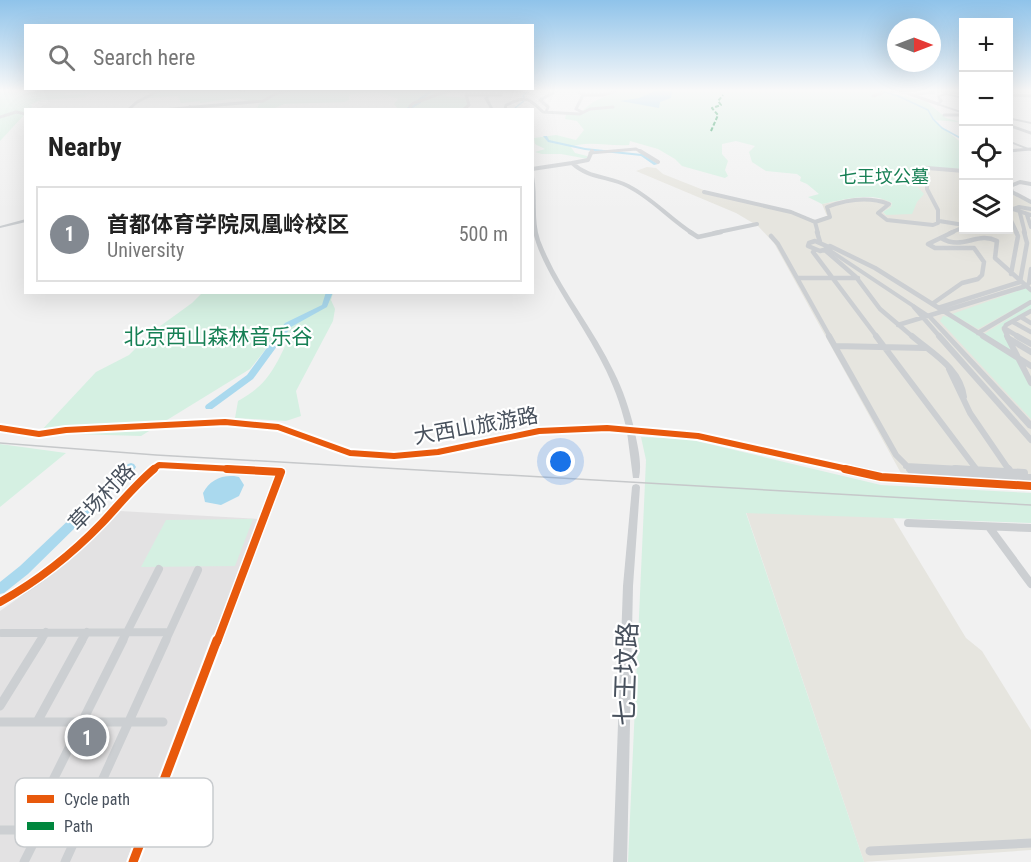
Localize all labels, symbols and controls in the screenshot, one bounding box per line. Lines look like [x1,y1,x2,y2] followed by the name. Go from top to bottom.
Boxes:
[887,18,941,72] north arrow
[959,18,1013,234] map controls
[959,18,1013,72] button: +
[24,24,534,90] search box
[45,41,78,74] icon: search
[93,45,195,70] text: Search here
[959,72,1013,126] button: −
[959,126,1013,180] button: locate
[48,132,122,162] text: Nearby
[839,166,929,187] park label: 七王坟公墓
[959,180,1013,234] button: layers
[107,212,349,237] text: 首都体育学院凤凰岭校区
[64,222,75,246] text: 1
[459,222,508,246] text: 500 m
[107,238,184,262] text: University
[124,325,313,349] park label: 北京西山森林音乐谷
[412,403,540,449] street label: 大西山旅游路
[546,447,575,476] your location
[64,458,140,536] street label: 草场村路
[609,622,643,726] street label: 七王坟路
[68,714,106,760] pin: 1
[15,778,213,847] legend
[64,790,130,809] text: Cycle path
[64,817,93,836] text: Path

